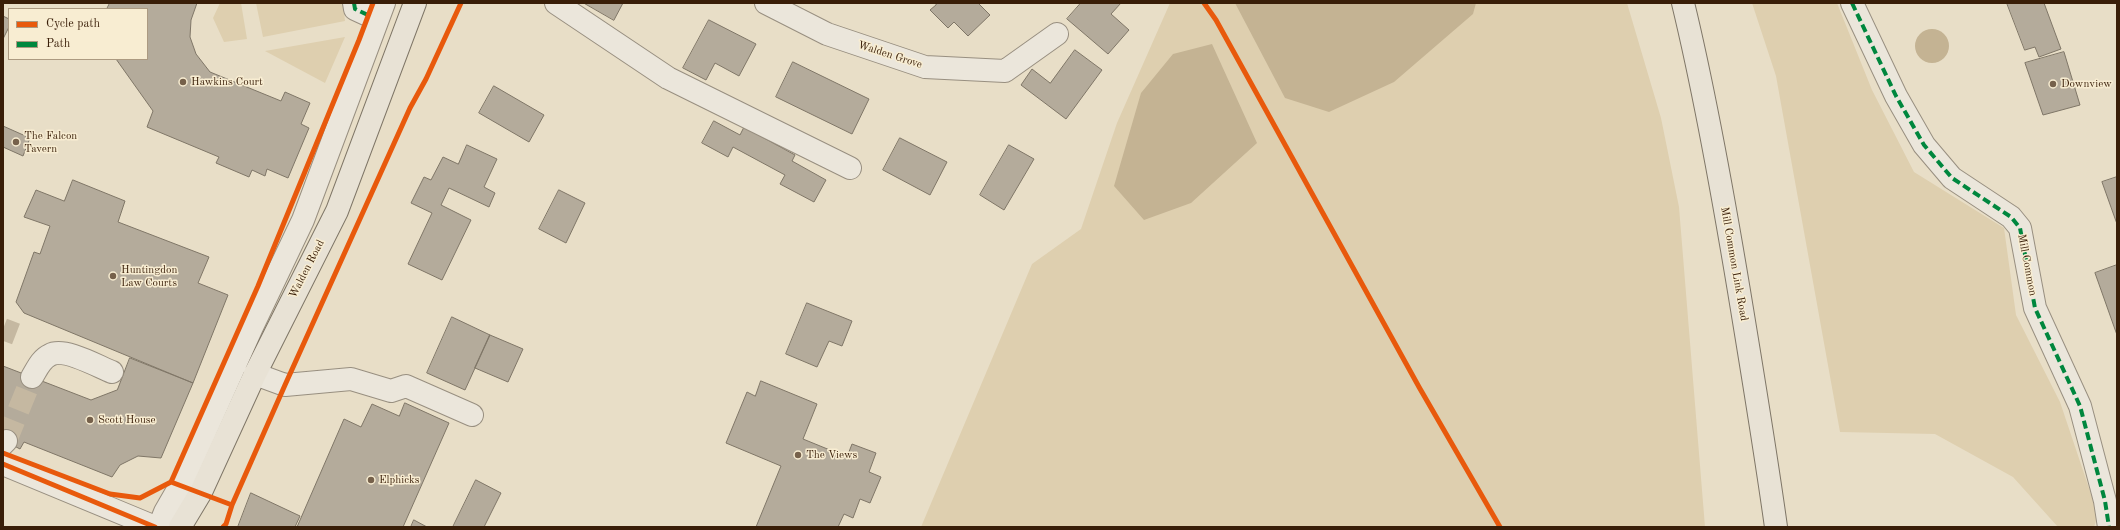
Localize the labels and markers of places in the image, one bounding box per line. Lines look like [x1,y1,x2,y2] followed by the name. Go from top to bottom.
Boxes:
[191,75,263,89] place label: Hawkins Court
[178,77,188,87] marker: Hawkins Court
[2061,77,2112,91] place label: Downview
[2048,79,2058,89] marker: Downview
[24,129,77,155] place label: The Falcon Tavern
[11,137,21,147] marker: The Falcon Tavern
[121,263,177,289] place label: Huntingdon Law Courts
[108,271,118,281] marker: Huntingdon Law Courts
[98,413,156,427] place label: Scott House
[85,415,95,425] marker: Scott House
[806,448,857,462] place label: The Views
[793,450,803,460] marker: The Views
[379,473,420,487] place label: Elphicks
[366,475,376,485] marker: Elphicks

